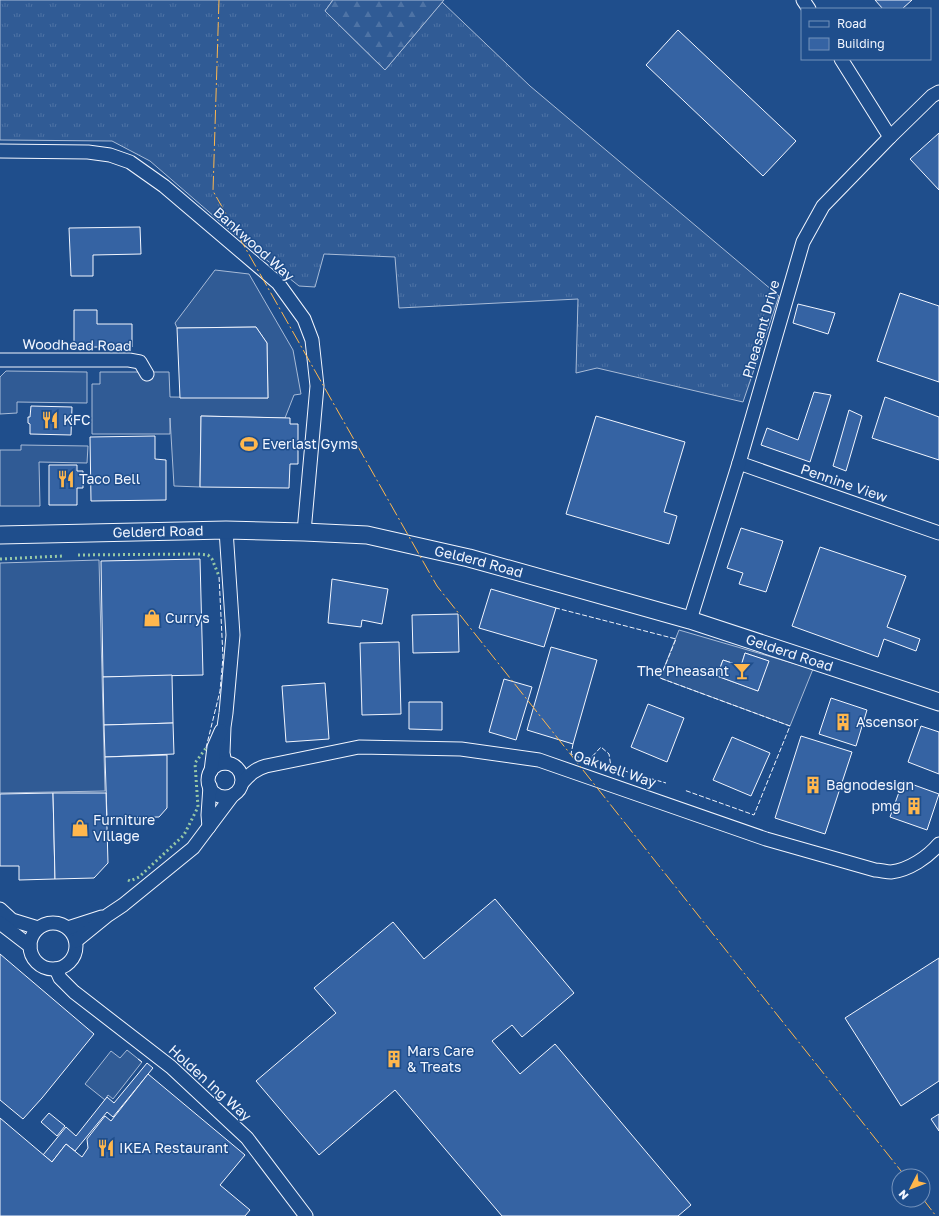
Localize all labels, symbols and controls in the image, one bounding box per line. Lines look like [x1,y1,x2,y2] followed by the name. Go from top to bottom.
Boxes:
[801,8,931,60] legend
[837,16,866,31] text: Road
[837,36,885,51] text: Building
[211,203,298,284] street label: Bankwood Way
[738,278,783,380] street label: Pheasant Drive
[22,335,132,354] street label: Woodhead Road
[40,410,60,430] restaurant icon: KFC
[63,411,90,428] place label: KFC
[239,434,259,454] sports icon: Everlast Gyms
[262,435,358,452] place label: Everlast Gyms
[798,460,890,505] street label: Pennine View
[56,469,76,489] restaurant icon: Taco Bell
[79,470,140,487] place label: Taco Bell
[112,522,204,541] street label: Gelderd Road
[433,541,525,581] street label: Gelderd Road
[142,608,162,628] shop icon: Currys
[165,609,210,626] place label: Currys
[744,630,835,675] street label: Gelderd Road
[732,661,752,681] bar icon: The Pheasant
[637,662,729,679] place label: The Pheasant
[833,712,853,732] building icon: Ascensor
[856,713,919,730] place label: Ascensor
[572,746,659,791] street label: Oakwell Way
[803,775,823,795] building icon: Bagnodesign
[826,776,914,793] place label: Bagnodesign
[904,796,924,816] building icon: pmg
[871,797,901,814] place label: pmg
[93,811,155,844] place label: Furniture Village
[70,818,90,838] shop icon: Furniture Village
[165,1041,255,1124] street label: Holden Ing Way
[407,1042,474,1075] place label: Mars Care & Treats
[384,1049,404,1069] building icon: Mars Care & Treats
[96,1138,116,1158] restaurant icon: IKEA Restaurant
[119,1139,229,1156] place label: IKEA Restaurant
[891,1168,931,1208] north arrow
[896,1188,911,1202] text: N

